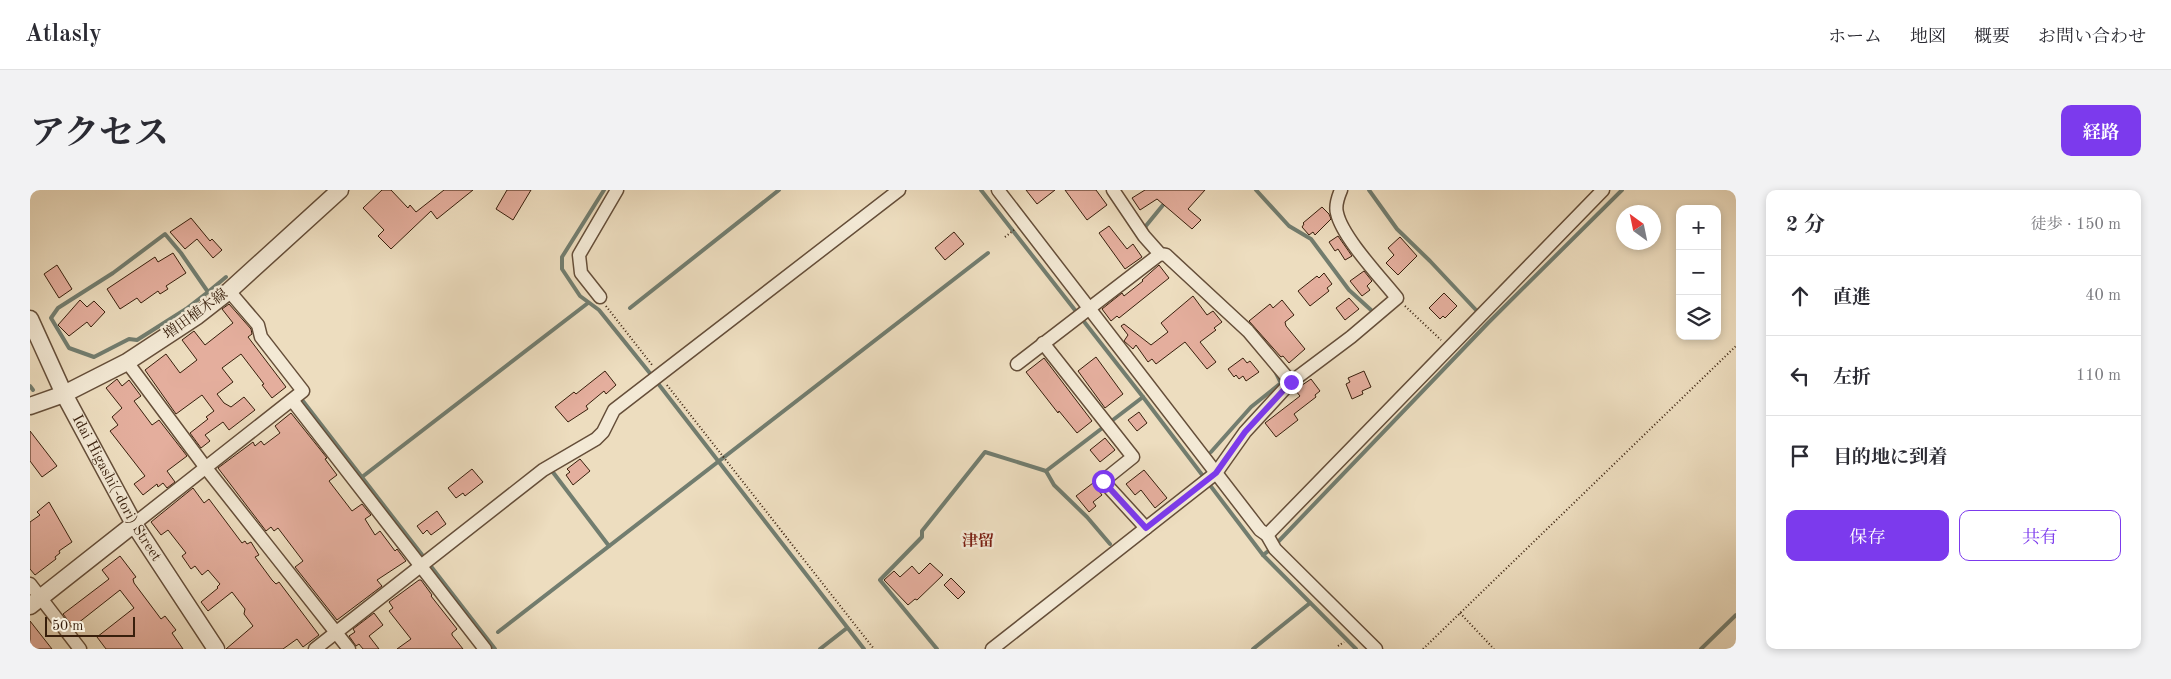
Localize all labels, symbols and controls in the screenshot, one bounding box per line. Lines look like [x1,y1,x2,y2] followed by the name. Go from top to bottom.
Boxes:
[25,23,102,47] text: Atlasly
[1828,28,1882,46] text: ホーム
[1910,28,1946,46] text: 地図
[1974,28,2010,46] text: 概要
[2038,28,2146,46] text: お問い合わせ
[2061,105,2141,156] button: 経路
[30,117,169,152] text: アクセス
[1616,205,1661,250] north arrow
[1676,205,1721,340] map controls
[1676,205,1721,250] button: +
[1786,215,1825,236] text: 2 分
[2031,217,2121,233] text: 徒歩 · 150 m
[1676,250,1721,295] button: −
[1786,282,1814,310] icon: ahead
[160,285,231,343] street label: 増田植木線
[2085,288,2121,304] text: 40 m
[1833,289,1871,308] text: 直進
[1676,295,1721,340] button: layers
[1786,362,1814,390] icon: left
[2076,368,2121,384] text: 110 m
[1833,369,1871,388] text: 左折
[1280,371,1303,394] route end
[69,412,164,564] street label: Idai Higashi(-dori) Street
[1786,442,1814,470] icon: arrive
[1833,449,1947,468] text: 目的地に到着
[1092,470,1115,493] route start
[1786,510,1949,561] button: 保存
[1959,510,2121,561] button: 共有
[962,532,994,550] district label: 津留
[45,614,135,637] scale bar
[52,619,83,633] text: 50 m

